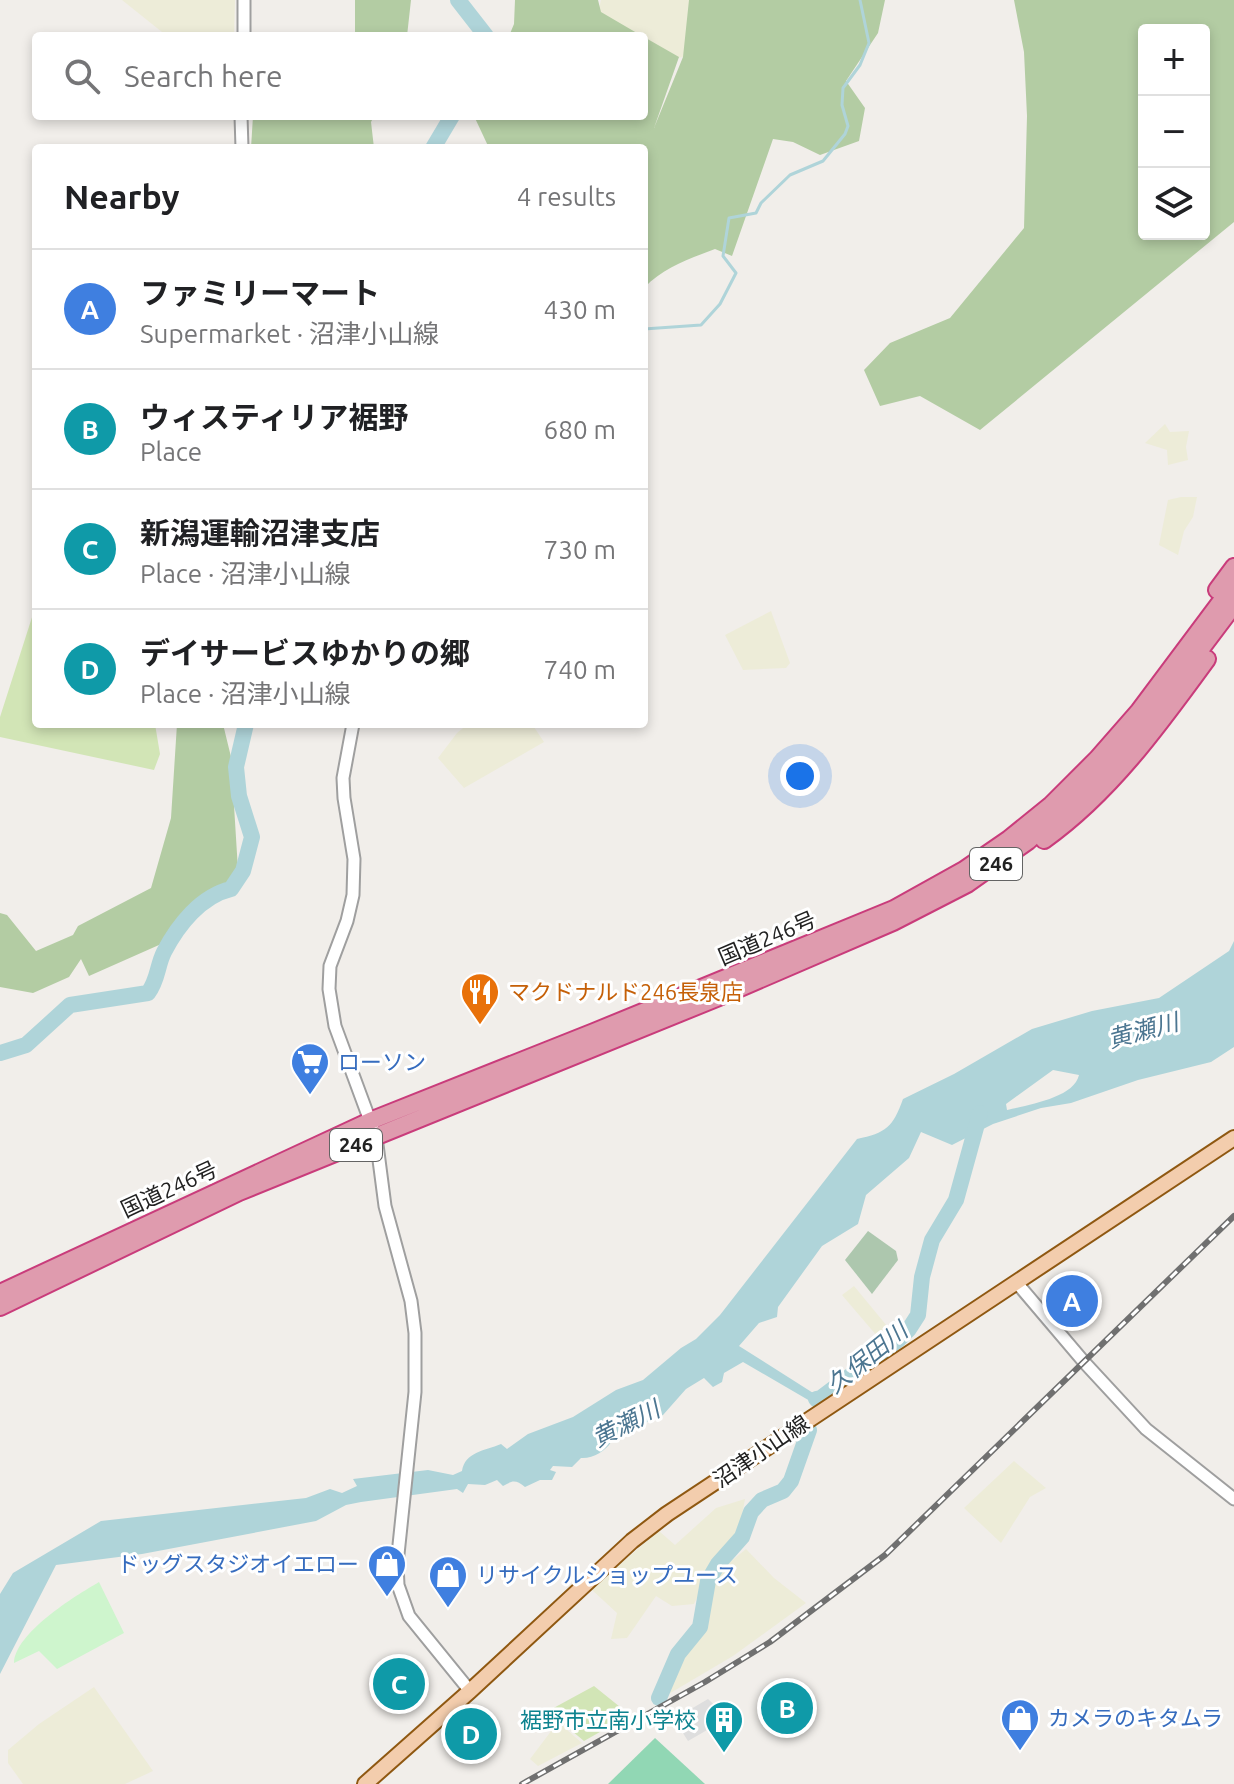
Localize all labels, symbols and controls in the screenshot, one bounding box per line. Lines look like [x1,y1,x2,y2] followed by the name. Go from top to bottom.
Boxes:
[1138,24,1210,240] map controls
[1138,24,1210,96] button: +
[32,32,648,120] search box
[60,54,104,98] icon: search
[124,59,283,93] text: Search here
[1138,96,1210,168] button: −
[1138,168,1210,240] button: layers
[64,177,179,215] text: Nearby
[517,182,616,211] text: 4 results
[140,276,380,310] text: ファミリーマート
[81,295,99,324] text: A
[544,295,616,324] text: 430 m
[140,319,439,348] text: Supermarket · 沼津小山線
[140,400,408,434] text: ウィスティリア裾野
[81,415,99,444] text: B
[544,415,616,444] text: 680 m
[140,437,202,466] text: Place
[140,516,380,550] text: 新潟運輸沼津支店
[82,535,98,564] text: C
[544,535,616,564] text: 730 m
[140,559,350,588] text: Place · 沼津小山線
[140,636,470,670] text: デイサービスゆかりの郷
[81,655,99,684] text: D
[544,655,616,684] text: 740 m
[140,679,350,708] text: Place · 沼津小山線
[780,756,820,796] your location
[970,848,1022,880] road number: 246
[714,906,819,969] street label: 国道246号
[459,971,501,1026] restaurant icon: マクドナルド246長泉店
[508,979,743,1004] place label: マクドナルド246長泉店
[1105,1007,1184,1053] water label: 黄瀬川
[289,1041,331,1096] supermarket icon: ローソン
[338,1049,426,1074] place label: ローソン
[330,1129,382,1161] road number: 246
[117,1155,221,1222] street label: 国道246号
[1046,1271,1098,1331] pin: A
[821,1315,915,1398] water label: 久保田川
[588,1394,667,1452] water label: 黄瀬川
[708,1409,813,1492] street label: 沼津小山線
[366,1543,408,1598] shop icon: ドッグスタジオイエロー
[117,1551,359,1576] place label: ドッグスタジオイエロー
[427,1554,469,1609] shop icon: リサイクルショップユース
[476,1562,738,1587] place label: リサイクルショップユース
[373,1654,425,1714] pin: C
[761,1678,813,1738] pin: B
[999,1697,1041,1752] shop icon: カメラのキタムラ
[703,1699,745,1754] building icon: 裾野市立南小学校
[445,1704,497,1764] pin: D
[1048,1705,1223,1730] place label: カメラのキタムラ
[520,1707,696,1732] place label: 裾野市立南小学校

